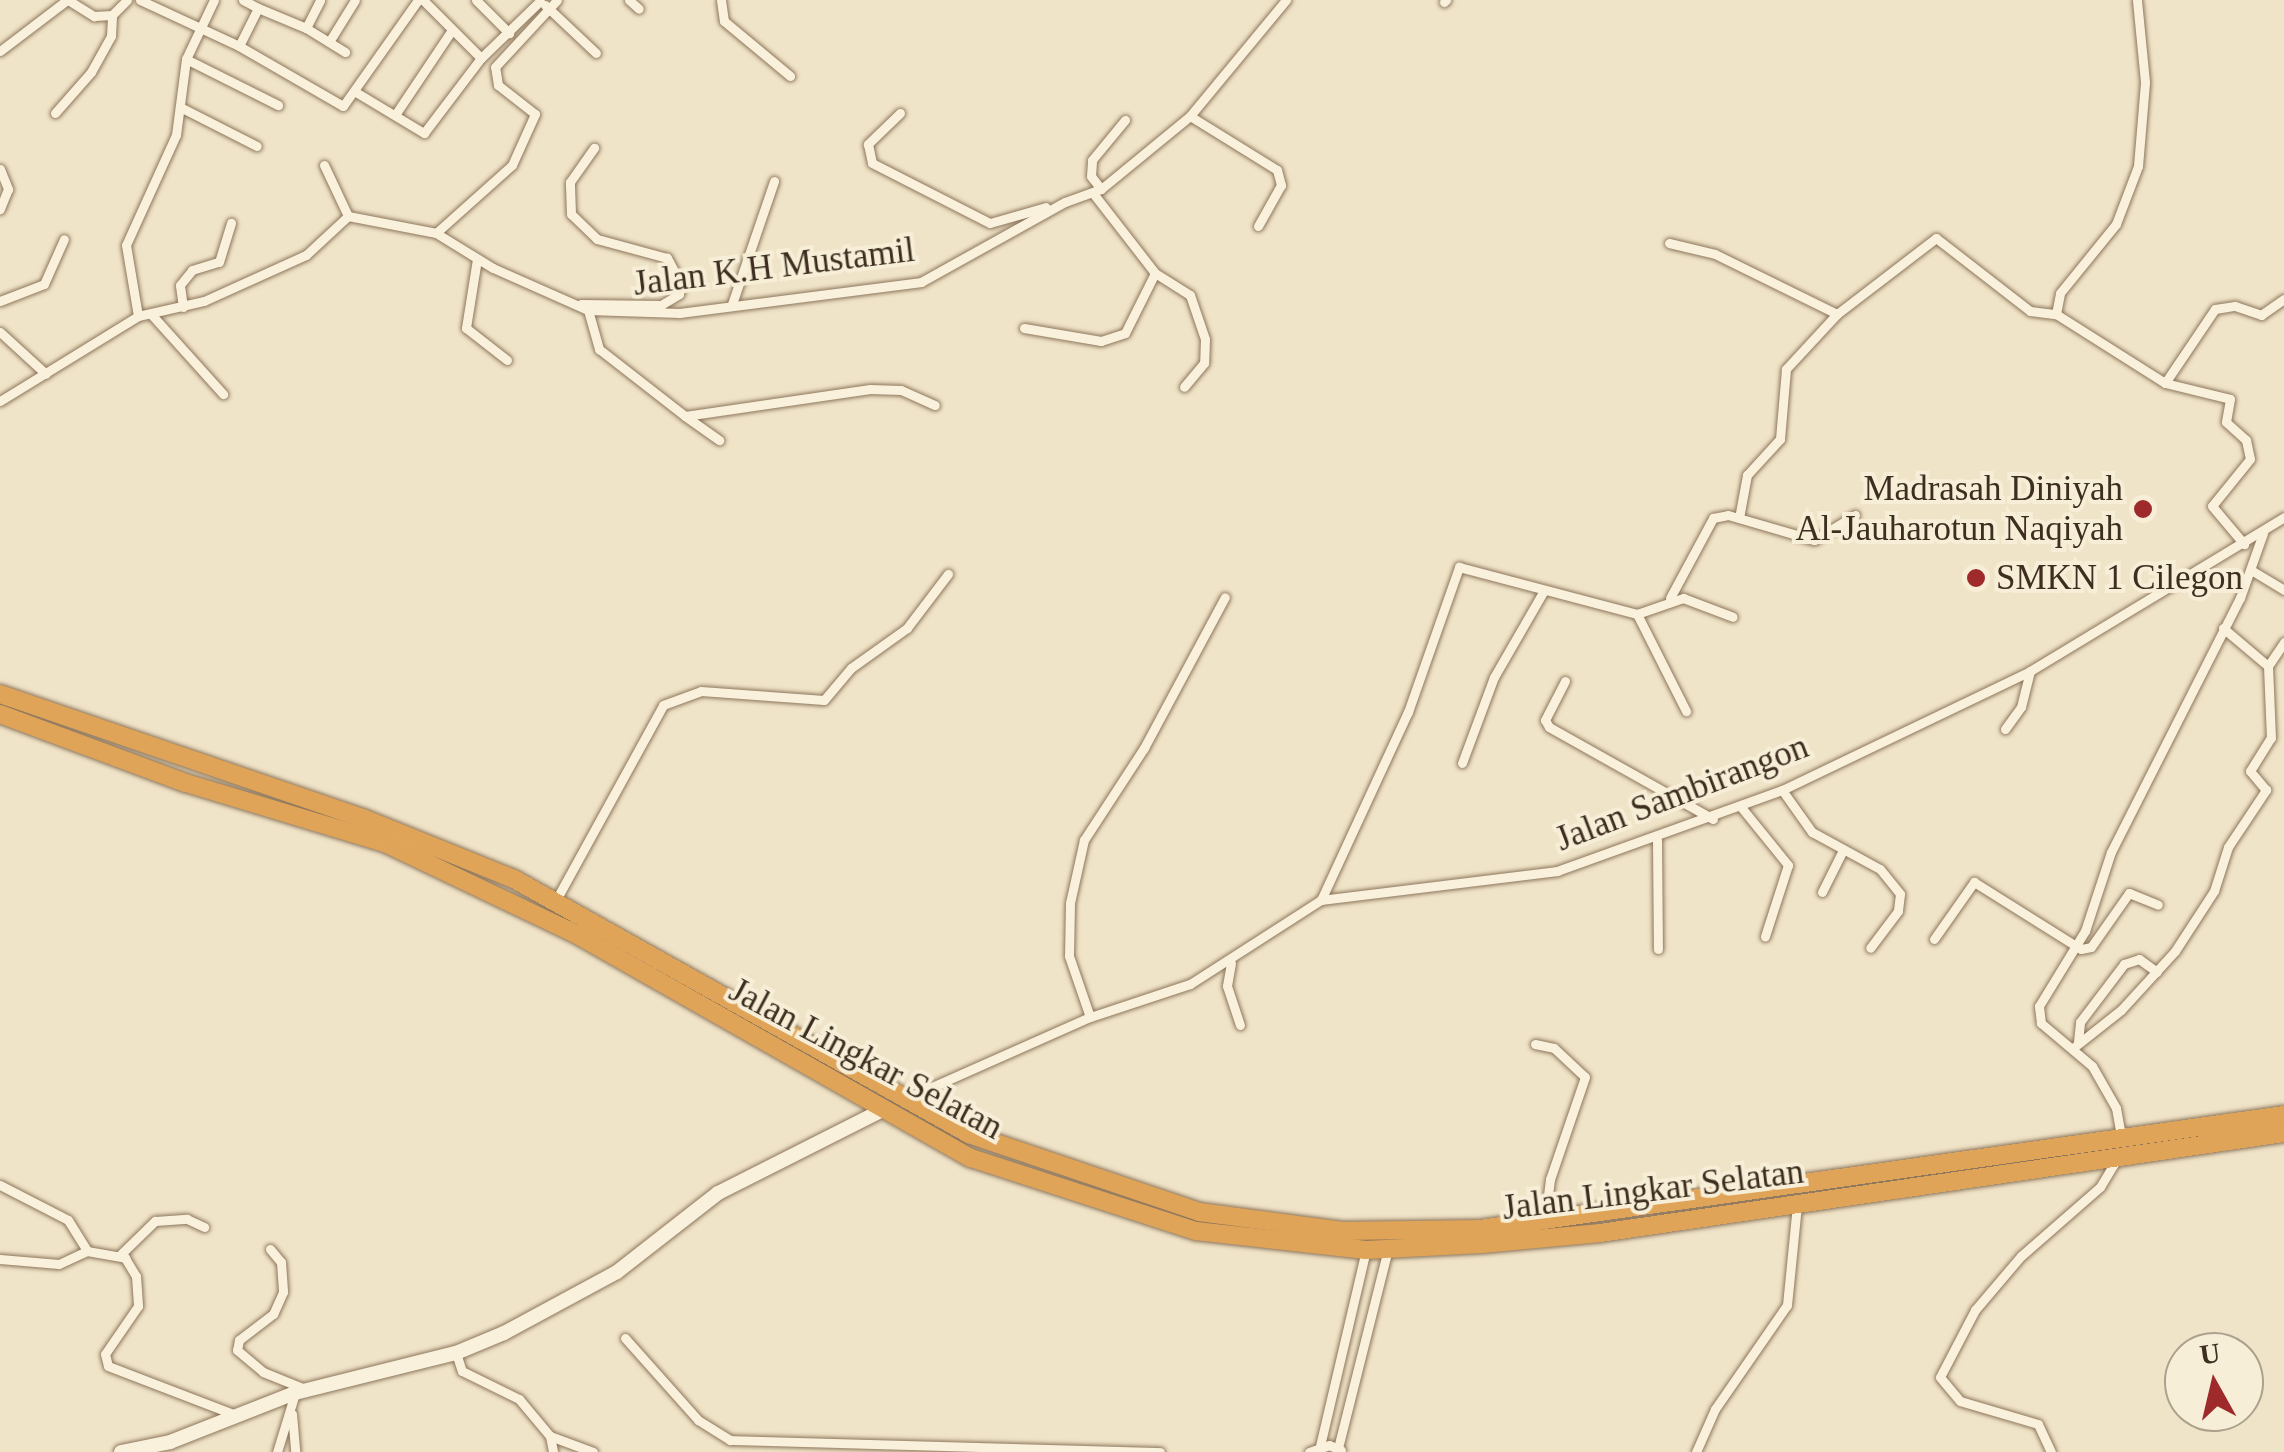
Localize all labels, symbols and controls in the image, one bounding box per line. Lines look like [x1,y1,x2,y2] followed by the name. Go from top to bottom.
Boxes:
[631,229,917,305] street label: Jalan K.H Mustamil
[1795,468,2123,550] place label: Madrasah Diniyah Al-Jauharotun Naqiyah
[2132,498,2154,520] marker: Madrasah Diniyah Al-Jauharotun Naqiyah
[1996,557,2243,599] place label: SMKN 1 Cilegon
[1965,567,1987,589] marker: SMKN 1 Cilegon
[1550,725,1814,861] street label: Jalan Sambirangon
[722,969,1010,1149] street label: Jalan Lingkar Selatan
[1500,1151,1806,1229] street label: Jalan Lingkar Selatan
[2164,1332,2264,1432] north arrow
[2198,1337,2222,1371] text: U

